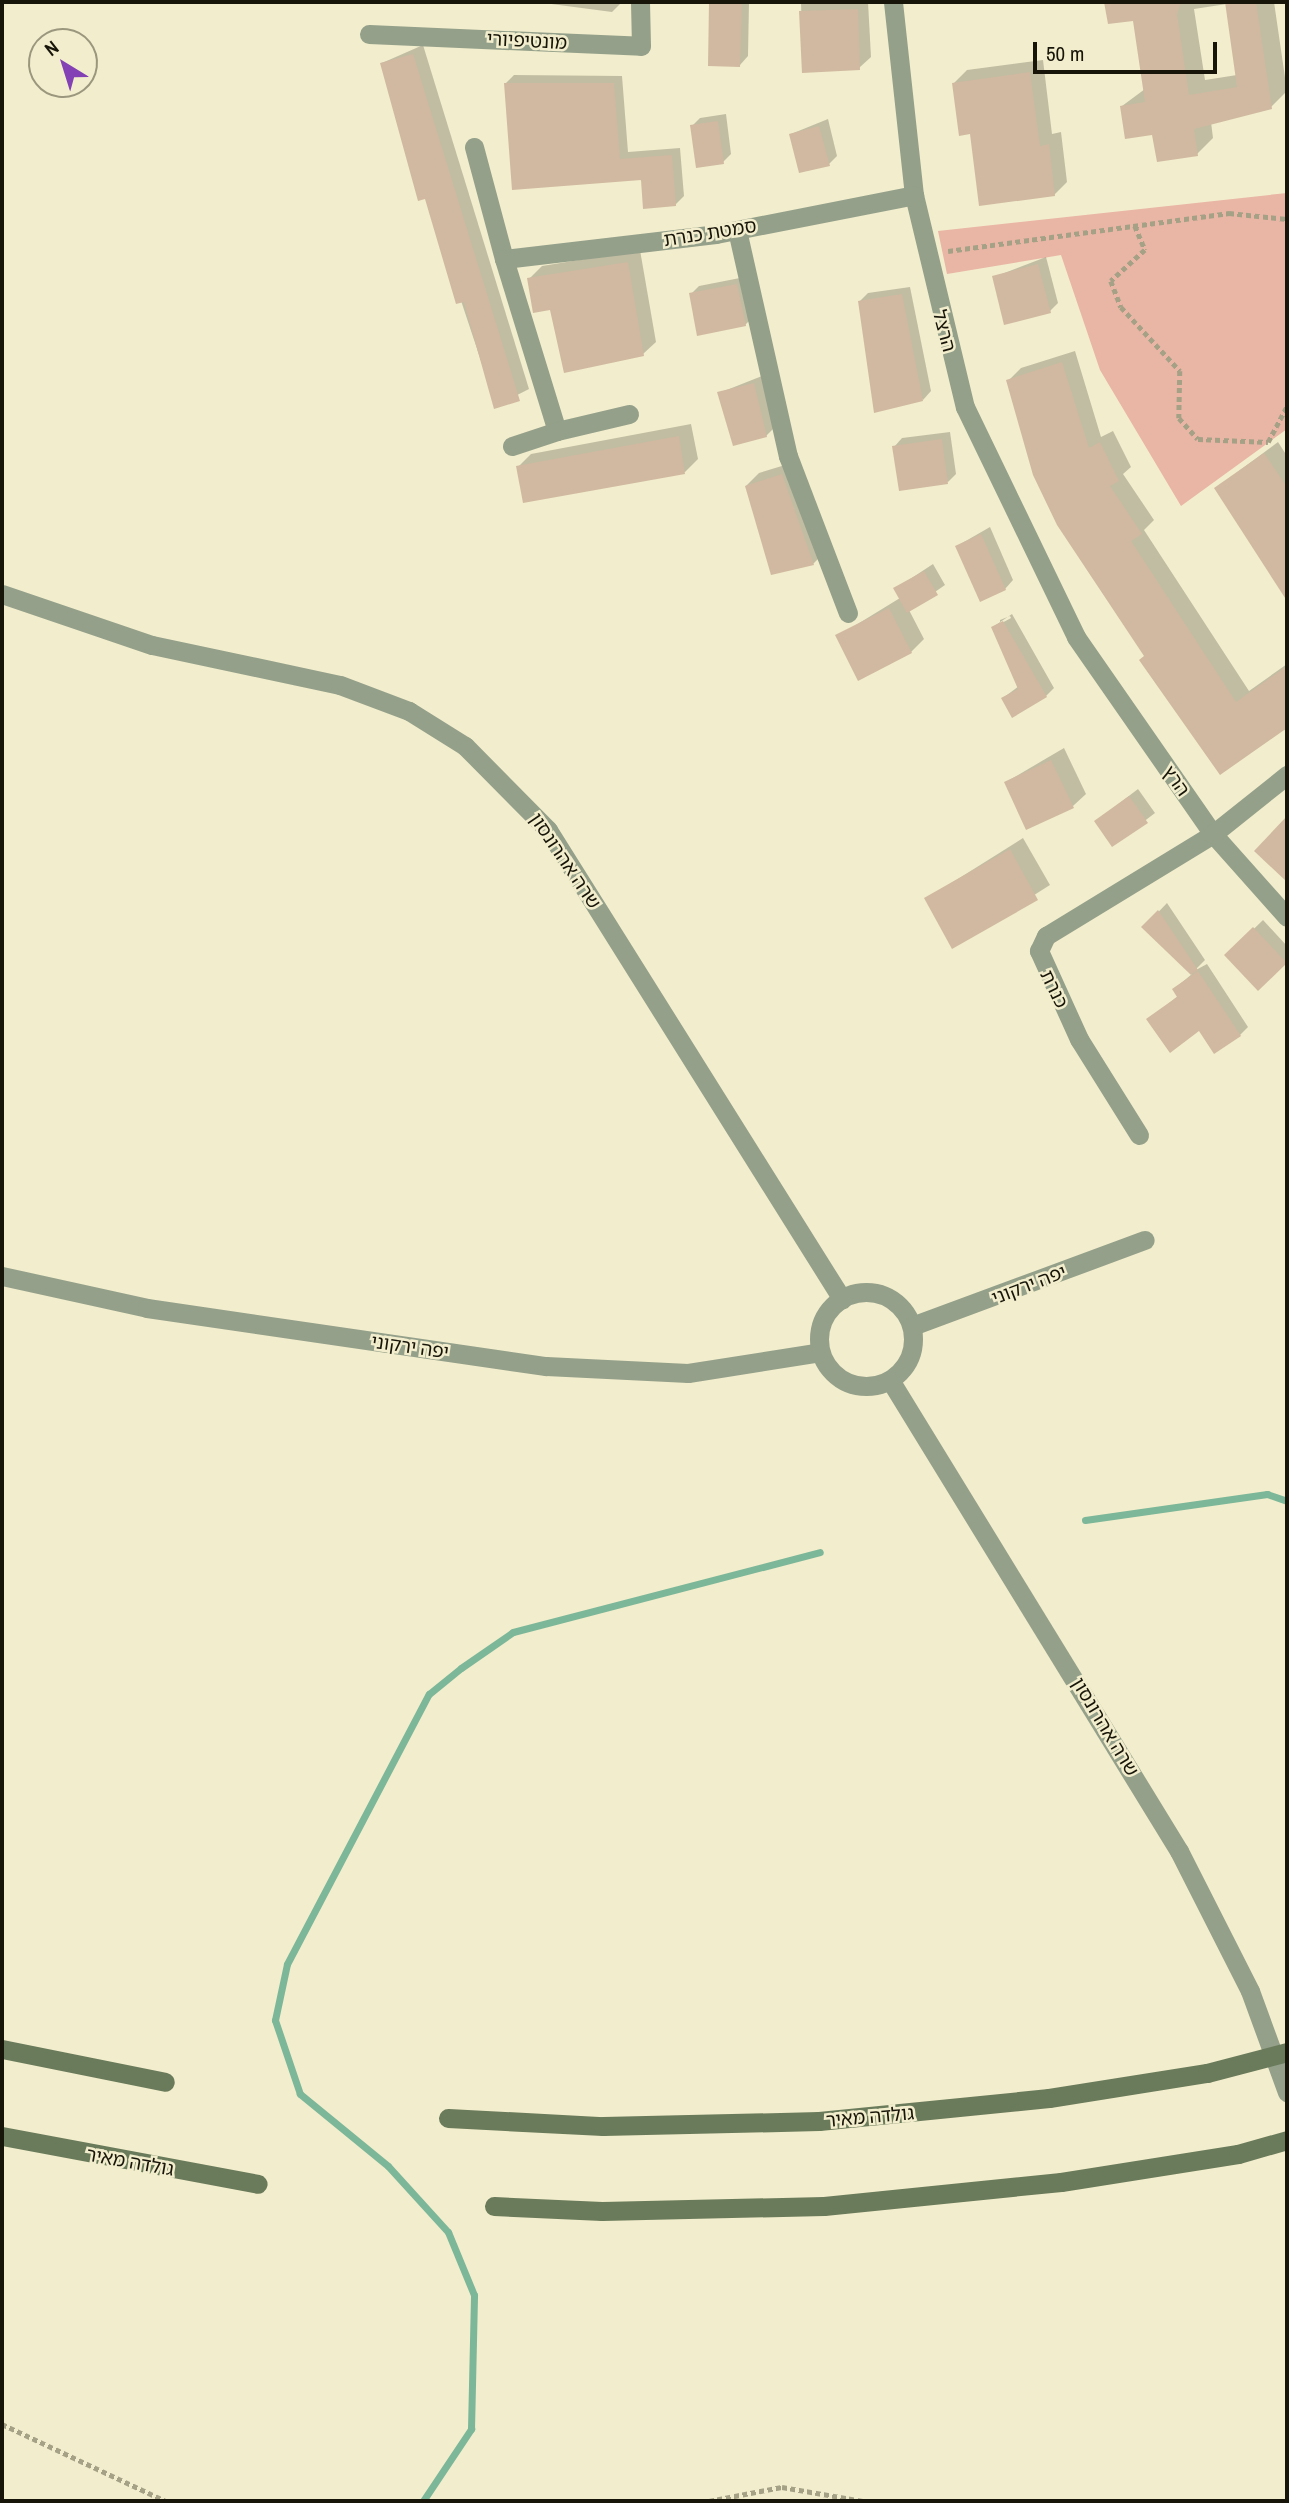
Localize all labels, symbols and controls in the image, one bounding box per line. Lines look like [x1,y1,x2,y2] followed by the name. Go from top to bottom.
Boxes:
[28,28,98,98] north arrow
[486,28,568,54] street label: מונטיפיורי
[1037,28,1221,72] scale bar
[39,34,64,62] text: N
[1046,39,1084,68] text: 50 m
[662,214,758,252] street label: סמטת כנרת
[928,308,960,354] street label: הרצל
[1158,761,1194,801] street label: הרץ
[525,809,605,913] street label: שרה אהרונסון
[1035,966,1073,1012] street label: כנרת
[988,1260,1070,1310] street label: יפה ירקוני
[370,1330,450,1364] street label: יפה ירקוני
[1067,1674,1143,1780] street label: שרה אהרונסון
[825,2102,915,2132] street label: גולדה מאיר
[85,2143,175,2181] street label: גולדה מאיר

